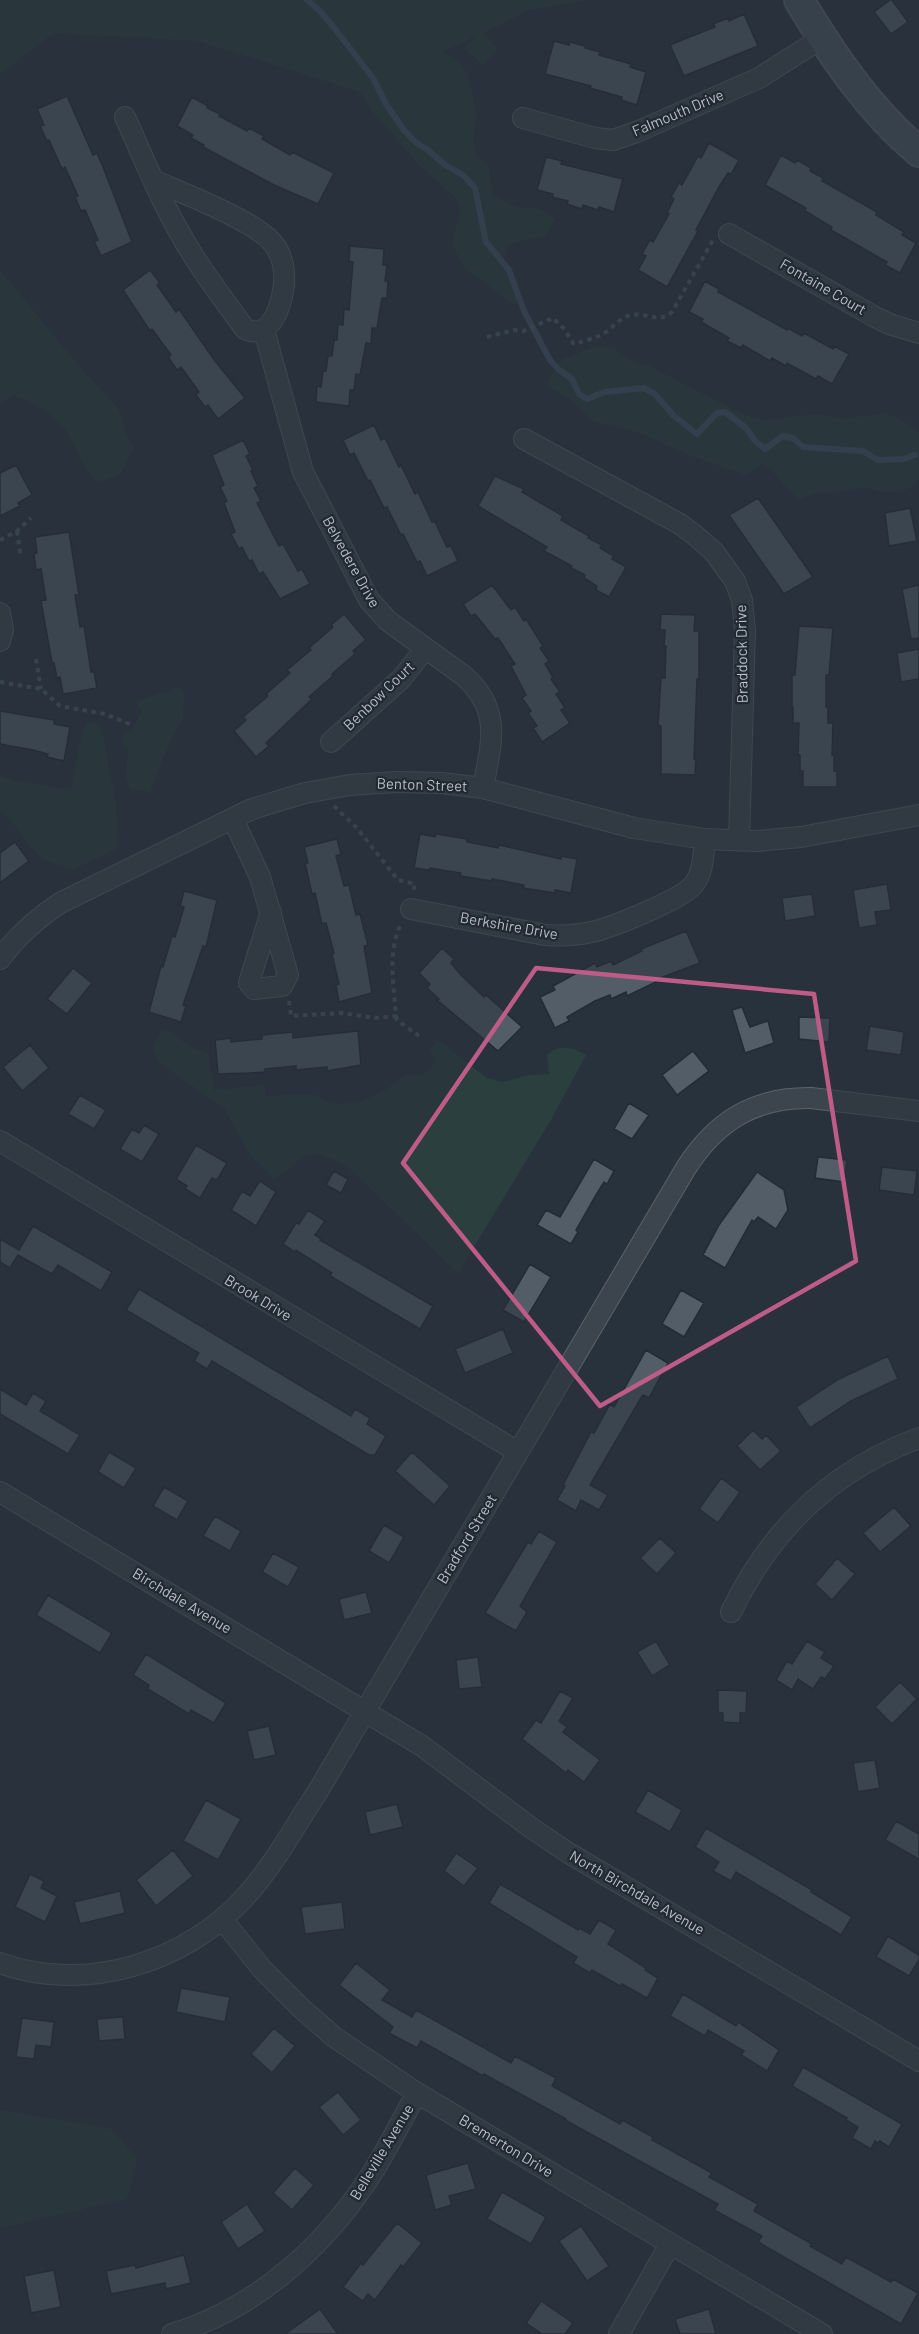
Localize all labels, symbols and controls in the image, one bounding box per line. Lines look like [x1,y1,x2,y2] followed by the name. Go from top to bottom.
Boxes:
[629,85,726,139] street label: Falmouth Drive
[777,254,870,318] street label: Fontaine Court
[319,513,384,610] street label: Belvedere Drive
[731,604,751,704] street label: Braddock Drive
[339,657,418,734] street label: Benbow Court
[376,773,468,795] street label: Benton Street
[459,908,560,942] street label: Berkshire Drive
[222,1270,295,1324] street label: Brook Drive
[432,1491,500,1586] street label: Bradford Street
[130,1563,235,1637] street label: Birchdale Avenue
[567,1846,708,1938] street label: North Birchdale Avenue
[345,2100,417,2203] street label: Belleville Avenue
[456,2110,557,2180] street label: Bremerton Drive

